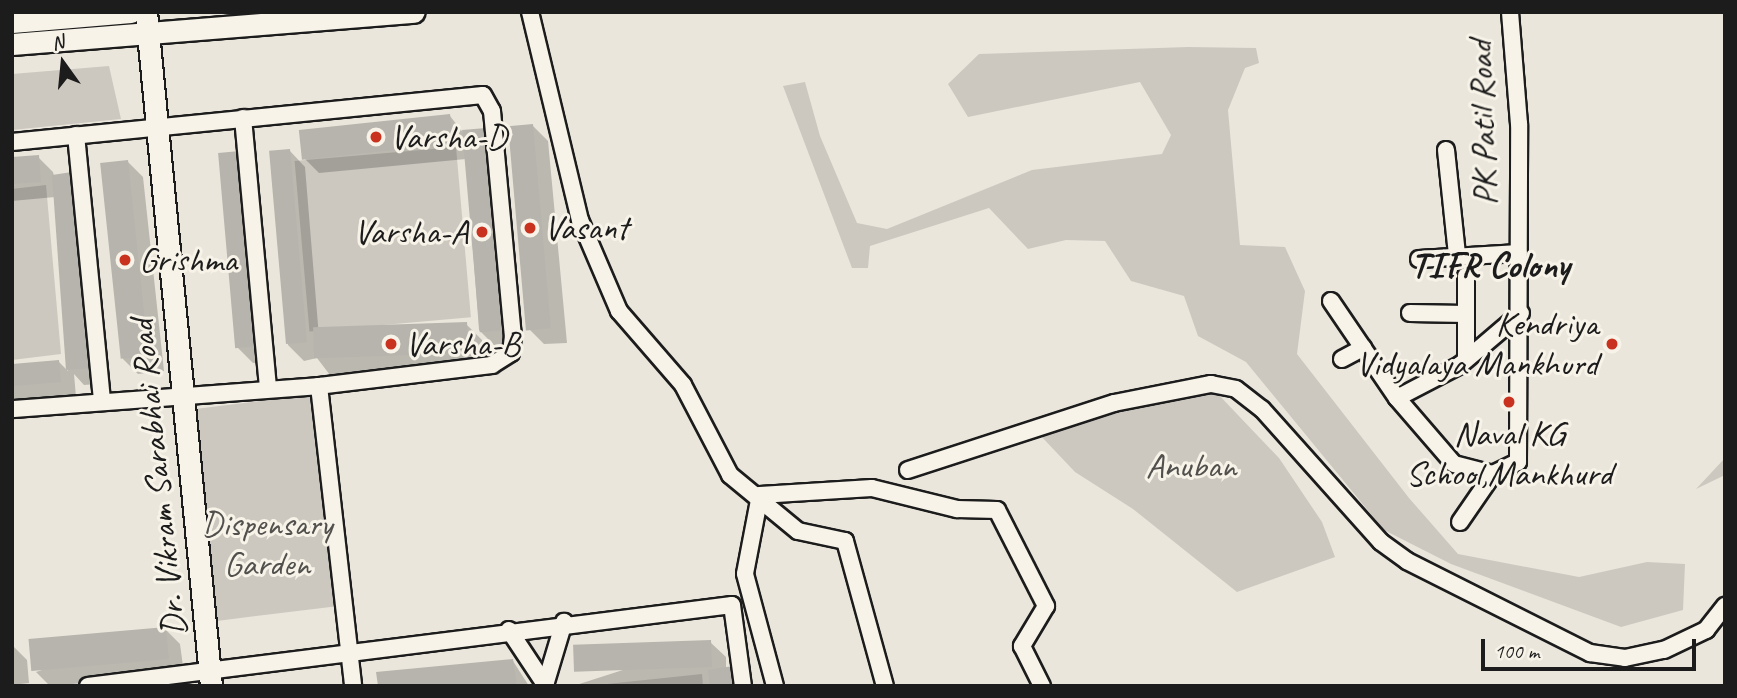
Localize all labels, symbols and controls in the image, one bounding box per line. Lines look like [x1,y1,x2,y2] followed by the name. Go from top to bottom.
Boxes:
[28,28,98,98] north arrow
[49,30,66,56] text: N
[1459,41,1507,205] street label: PK Patil Road
[390,116,507,158] place label: Varsha-D
[368,129,384,145] marker: Varsha-D
[544,207,628,249] place label: Vasant
[354,211,468,253] place label: Varsha-A
[522,220,538,236] marker: Vasant
[474,224,490,240] marker: Varsha-A
[139,239,237,281] place label: Grishma
[1410,243,1570,287] district label: TIFR Colony
[117,252,133,268] marker: Grishma
[1355,303,1598,385] place label: Kendriya Vidyalaya Mankhurd
[121,318,195,638] street label: Dr. Vikram Sarabhai Road
[405,323,520,365] place label: Varsha-B
[383,336,399,352] marker: Varsha-B
[1604,336,1620,352] marker: Kendriya Vidyalaya Mankhurd
[1501,394,1517,410] marker: Naval KG School,Mankhurd
[1406,413,1612,495] place label: Naval KG School,Mankhurd
[1146,445,1236,487] park label: Anuban
[202,503,332,585] park label: Dispensary Garden
[1485,624,1700,668] scale bar
[1494,638,1539,664] text: 100 m

